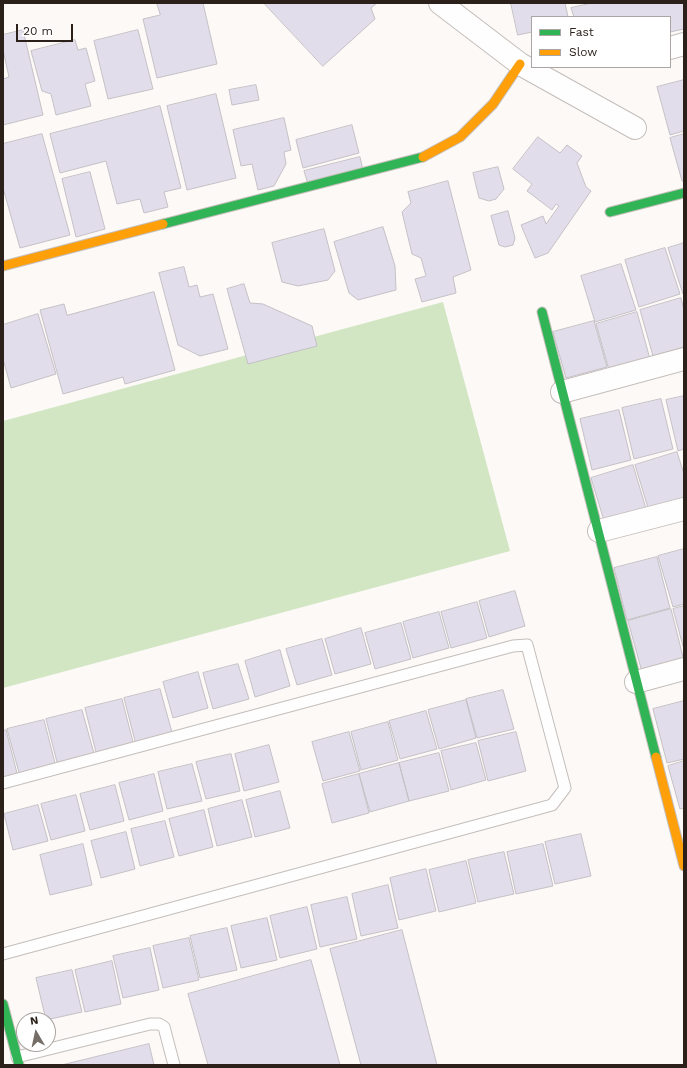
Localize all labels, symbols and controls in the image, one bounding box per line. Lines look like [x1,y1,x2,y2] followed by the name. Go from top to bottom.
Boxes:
[18,16,75,42] scale bar
[531,16,671,68] legend
[23,24,53,38] text: 20 m
[569,25,594,39] text: Fast
[569,45,597,59] text: Slow
[16,1012,56,1052] north arrow
[29,1014,39,1028] text: N

